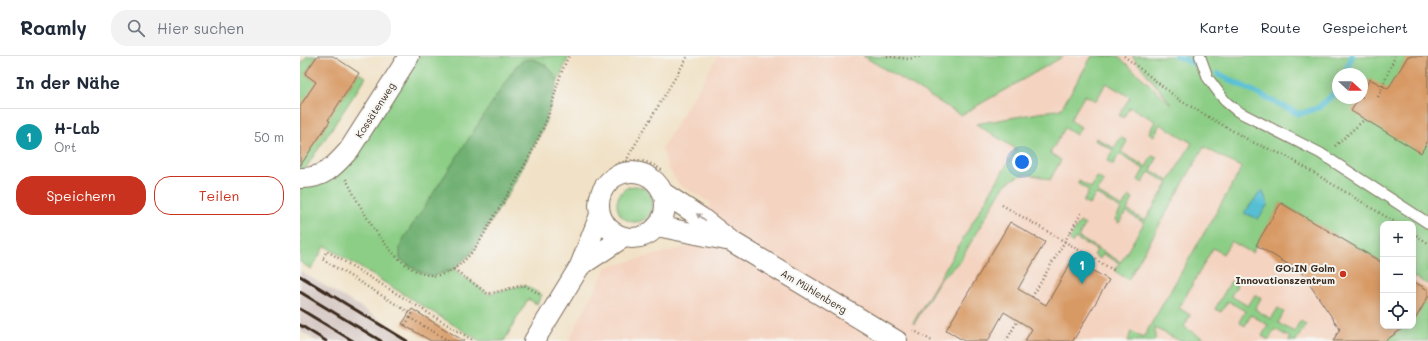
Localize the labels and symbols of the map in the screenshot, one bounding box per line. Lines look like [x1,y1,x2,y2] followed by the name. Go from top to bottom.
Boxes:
[1332,68,1368,104] north arrow
[352,79,398,141] street label: Kossätenweg
[1012,152,1032,172] your location
[695,213,706,222] one-way arrow
[1069,251,1095,284] pin: 1
[1235,261,1335,287] place label: GO:IN Golm Innovationszentrum
[778,266,850,316] street label: Am Mühlenberg
[1338,269,1348,279] marker: GO:IN Golm Innovationszentrum

